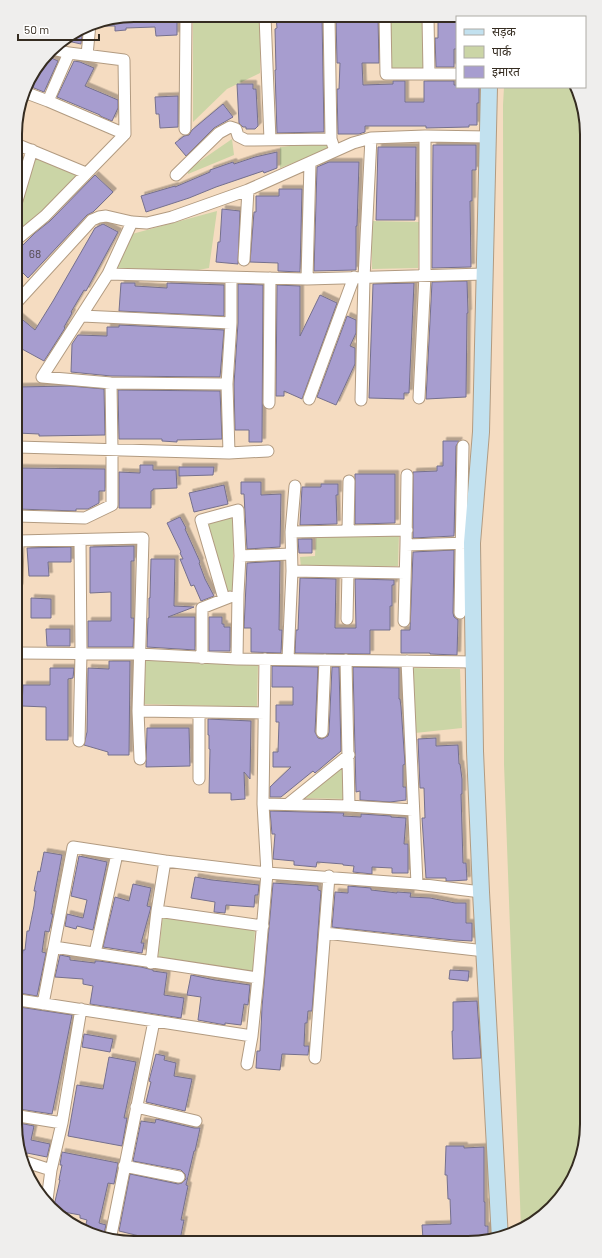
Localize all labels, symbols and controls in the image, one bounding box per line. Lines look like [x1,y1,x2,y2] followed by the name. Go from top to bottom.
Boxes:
[18,16,99,42] scale bar
[456,16,586,88] legend
[24,22,49,36] text: 50 m
[492,24,517,39] text: सड़क
[492,44,512,58] text: पार्क
[492,64,521,79] text: इमारत
[29,246,41,260] house number: 68

